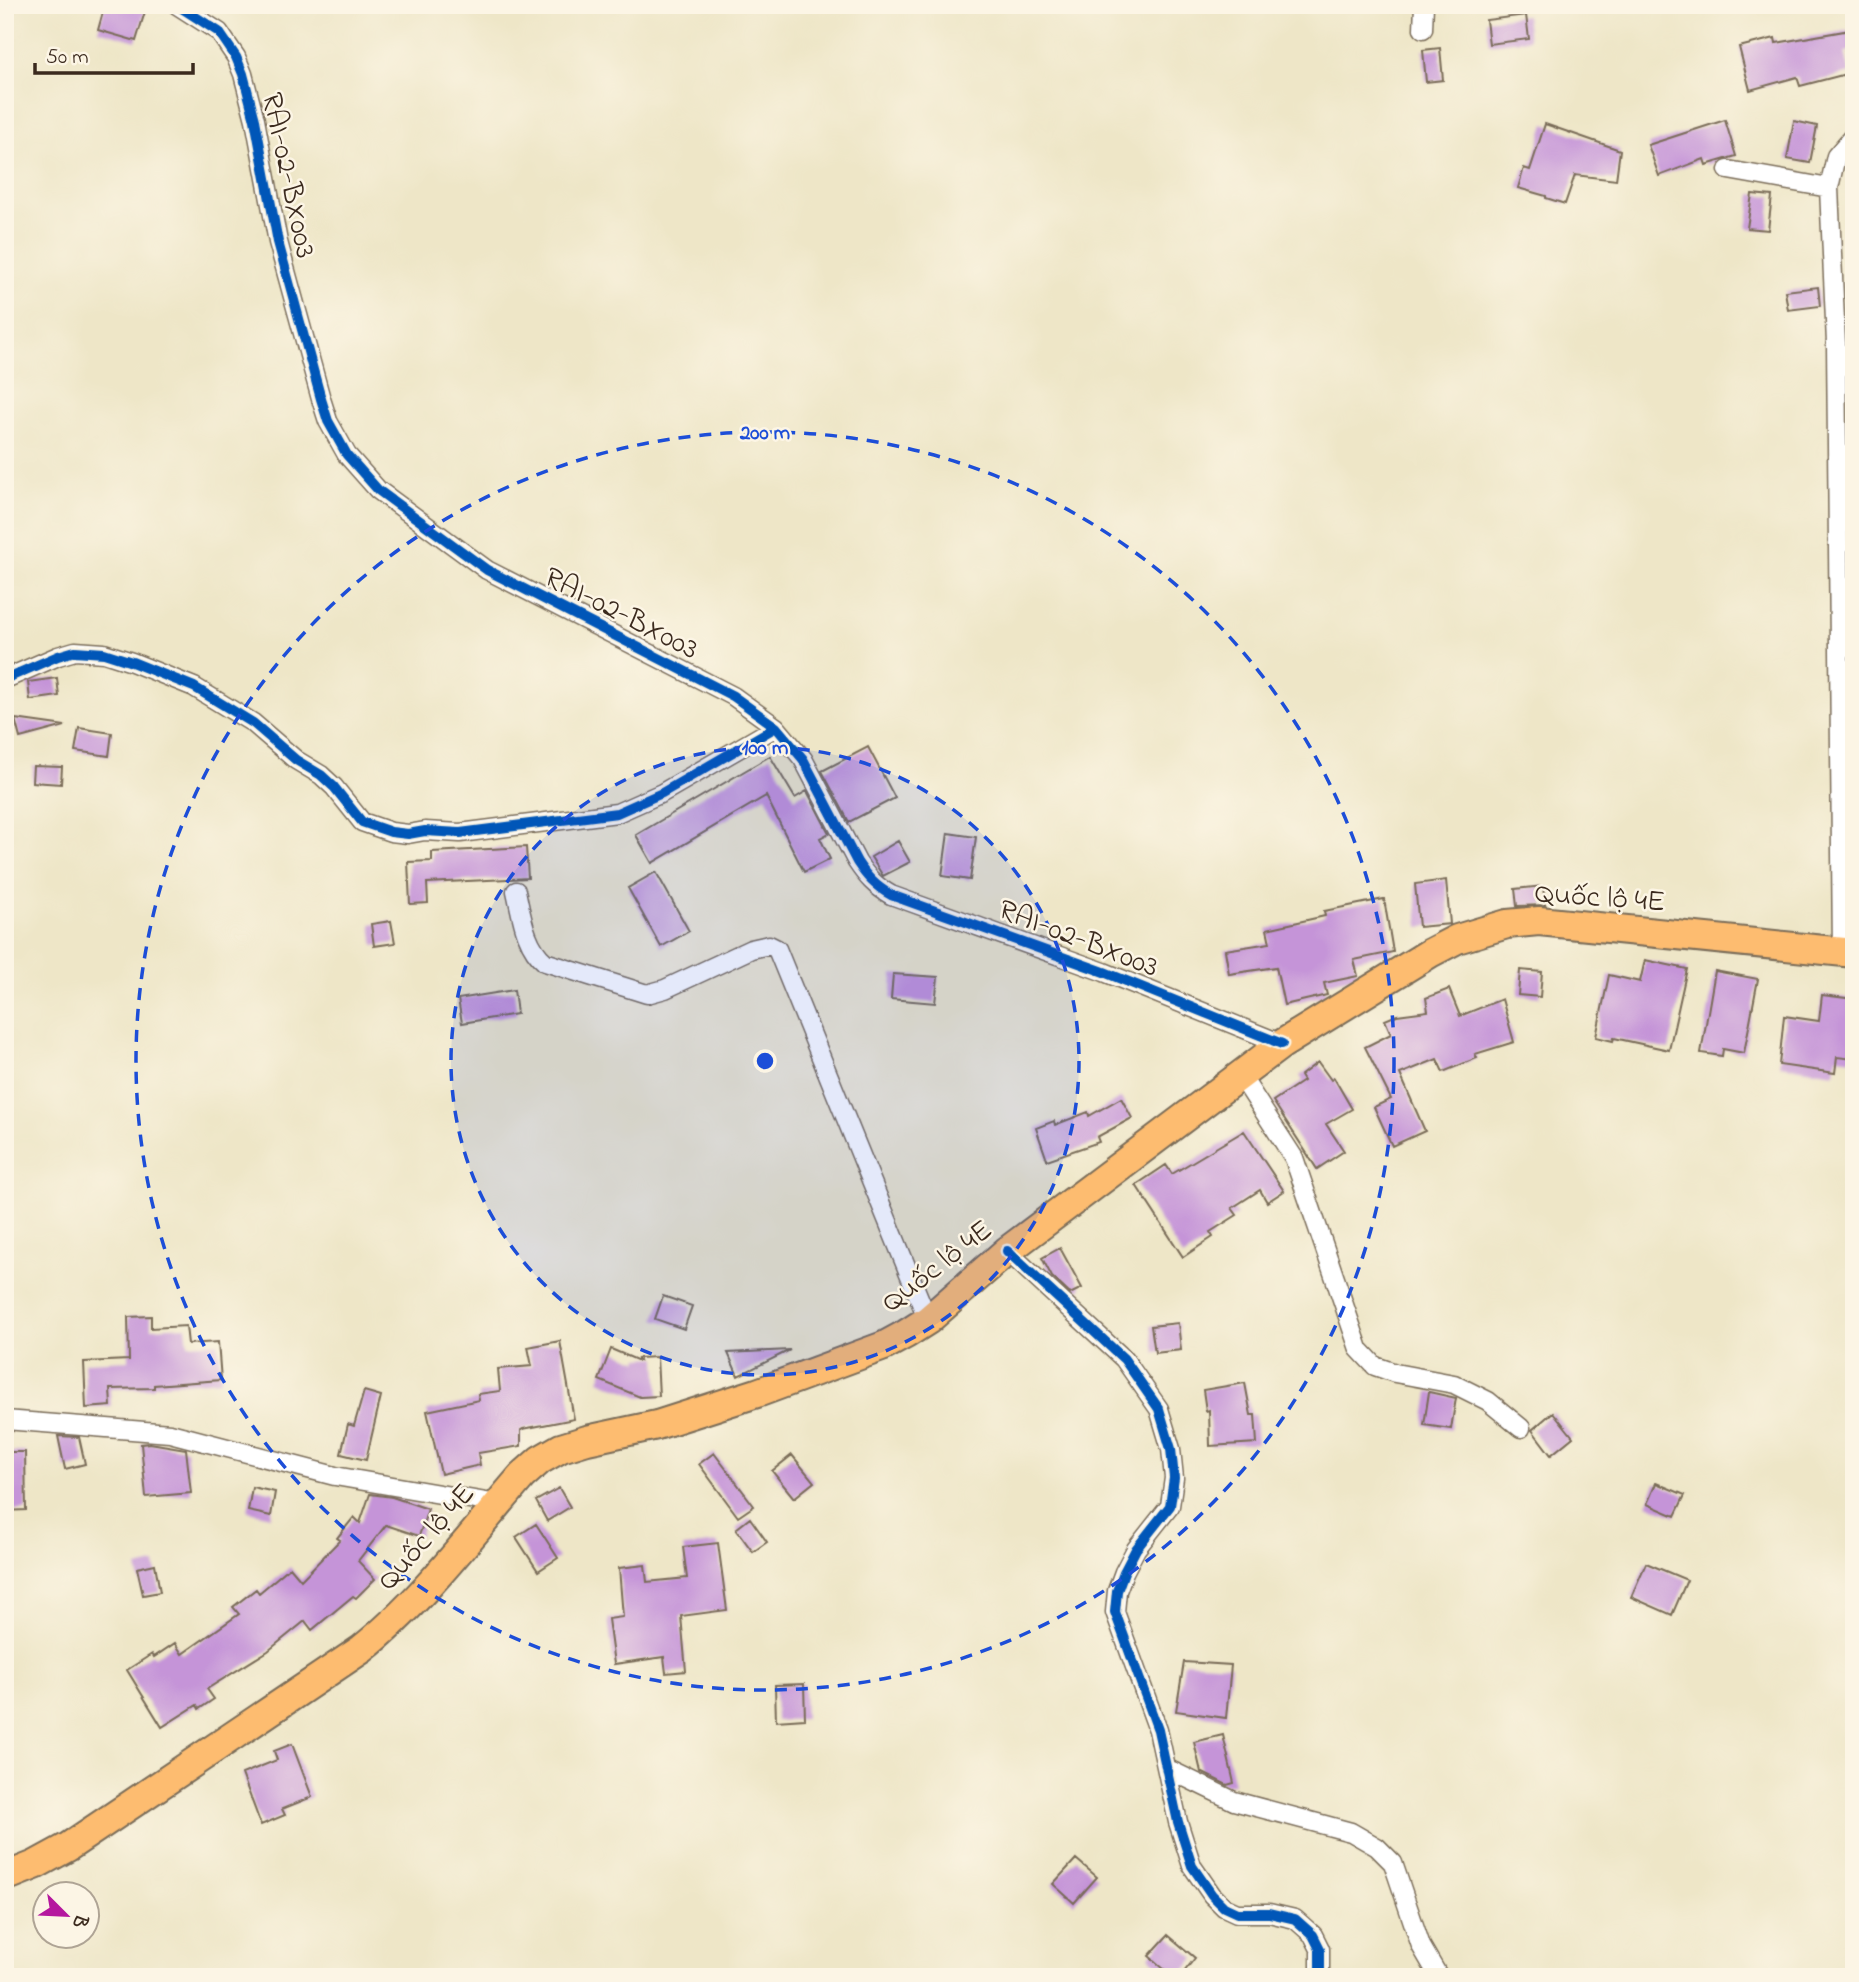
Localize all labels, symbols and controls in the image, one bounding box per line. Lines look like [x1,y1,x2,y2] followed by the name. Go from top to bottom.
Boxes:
[35,32,192,76] scale bar
[46,43,89,73] text: 50 m
[248,89,326,262] street label: RAI-02-BX003
[739,419,790,449] text: 200 m
[536,557,706,672] street label: RAI-02-BX003
[742,734,788,764] text: 100 m
[1533,872,1666,925] street label: Quốc lộ 4E
[991,889,1164,990] street label: RAI-02-BX003
[753,1049,777,1073] centre of rings
[873,1210,1003,1325] street label: Quốc lộ 4E
[368,1474,487,1602] street label: Quốc lộ 4E
[32,1881,102,1951] north arrow
[64,1909,95,1932] text: B

